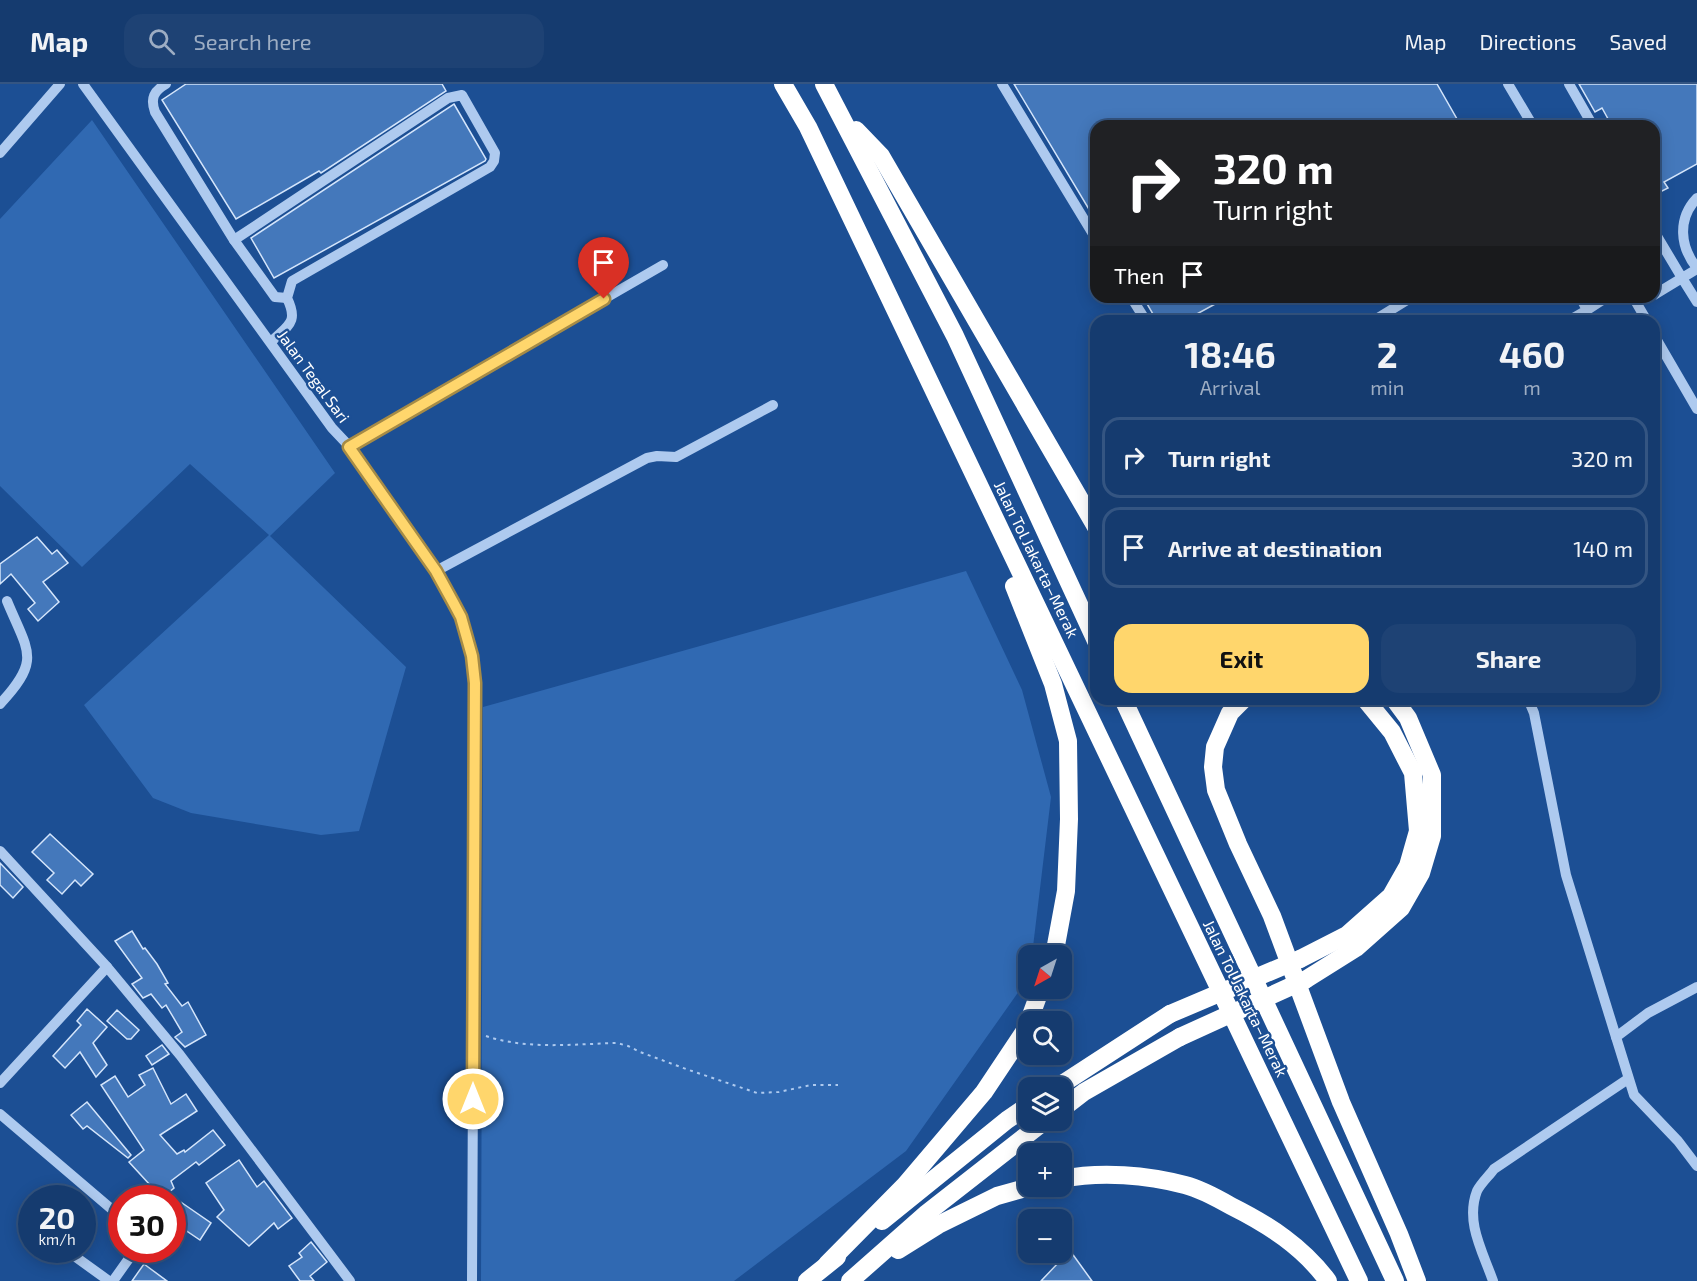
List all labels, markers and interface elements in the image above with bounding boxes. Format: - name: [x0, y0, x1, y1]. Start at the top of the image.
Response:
- search box: [124, 14, 544, 68]
- text: Map: [30, 24, 88, 58]
- icon: search: [145, 25, 178, 58]
- text: Search here: [193, 28, 312, 54]
- text: Map: [1404, 29, 1447, 54]
- text: Directions: [1480, 29, 1576, 54]
- text: Saved: [1609, 29, 1667, 54]
- text: 320 m: [1213, 142, 1334, 192]
- icon: right: [1114, 144, 1192, 222]
- text: Turn right: [1213, 193, 1333, 225]
- pin: [578, 237, 629, 299]
- icon: arrive: [587, 246, 620, 279]
- icon: arrive: [1176, 258, 1209, 291]
- text: Then: [1114, 262, 1164, 288]
- street label: Jalan Tegal Sari: [274, 326, 354, 426]
- text: 18:46: [1184, 332, 1276, 375]
- text: 2: [1377, 332, 1398, 375]
- text: 460: [1499, 332, 1566, 375]
- text: Arrival: [1200, 375, 1261, 399]
- text: min: [1370, 375, 1404, 399]
- text: m: [1523, 375, 1541, 399]
- icon: right: [1117, 441, 1150, 474]
- text: Turn right: [1168, 445, 1270, 471]
- text: 320 m: [1571, 445, 1633, 471]
- street label: Jalan Tol Jakarta–Merak: [991, 477, 1083, 641]
- icon: arrive: [1117, 531, 1150, 564]
- text: Arrive at destination: [1168, 535, 1382, 561]
- text: 140 m: [1573, 535, 1633, 561]
- button: Exit: [1114, 624, 1369, 693]
- button: Share: [1381, 624, 1636, 693]
- street label: Jalan Tol Jakarta–Merak: [1200, 916, 1292, 1080]
- north arrow: [1018, 945, 1072, 999]
- map controls: [1018, 945, 1072, 1263]
- button: search: [1018, 1011, 1072, 1065]
- position arrow: [441, 1067, 505, 1131]
- button: layers: [1018, 1077, 1072, 1131]
- button: +: [1018, 1143, 1072, 1197]
- speed limit sign: 30: [108, 1185, 186, 1263]
- text: 20: [39, 1199, 75, 1235]
- button: −: [1018, 1209, 1072, 1263]
- text: km/h: [38, 1230, 76, 1248]

